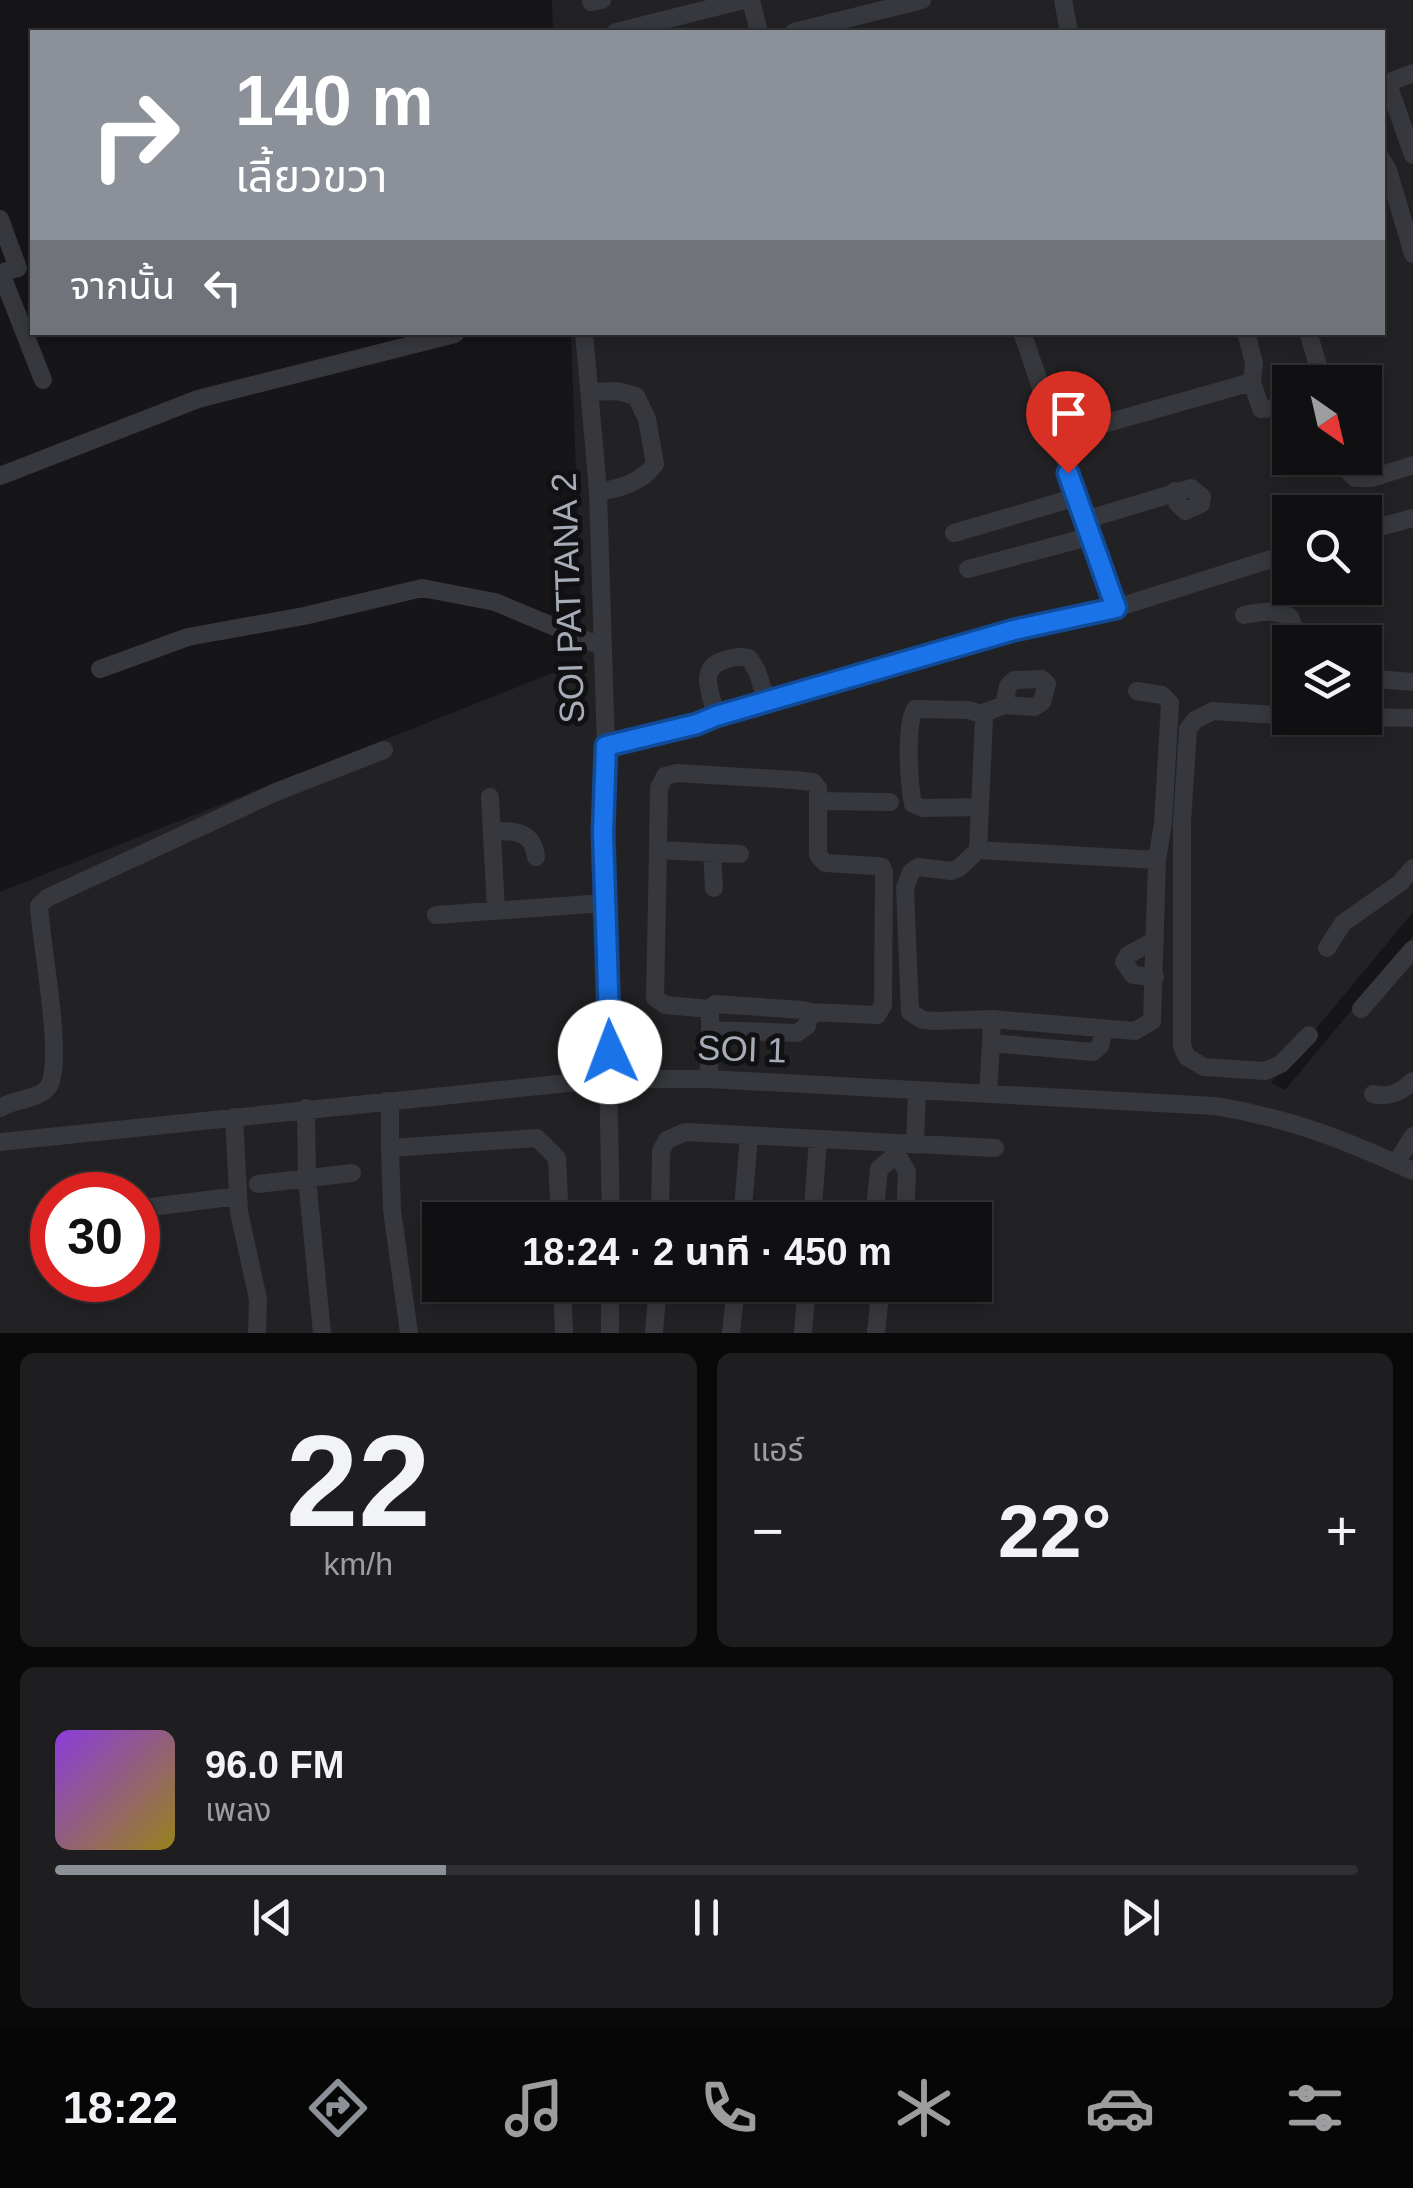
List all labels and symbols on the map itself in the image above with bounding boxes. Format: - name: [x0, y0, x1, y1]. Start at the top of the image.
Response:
- north arrow: [1272, 365, 1382, 475]
- pin: [1026, 371, 1111, 474]
- street label: SOI PATTANA 2: [544, 472, 591, 724]
- position arrow: [558, 1000, 662, 1104]
- street label: SOI 1: [697, 1027, 787, 1070]
- speed limit sign: 30: [30, 1172, 160, 1302]

